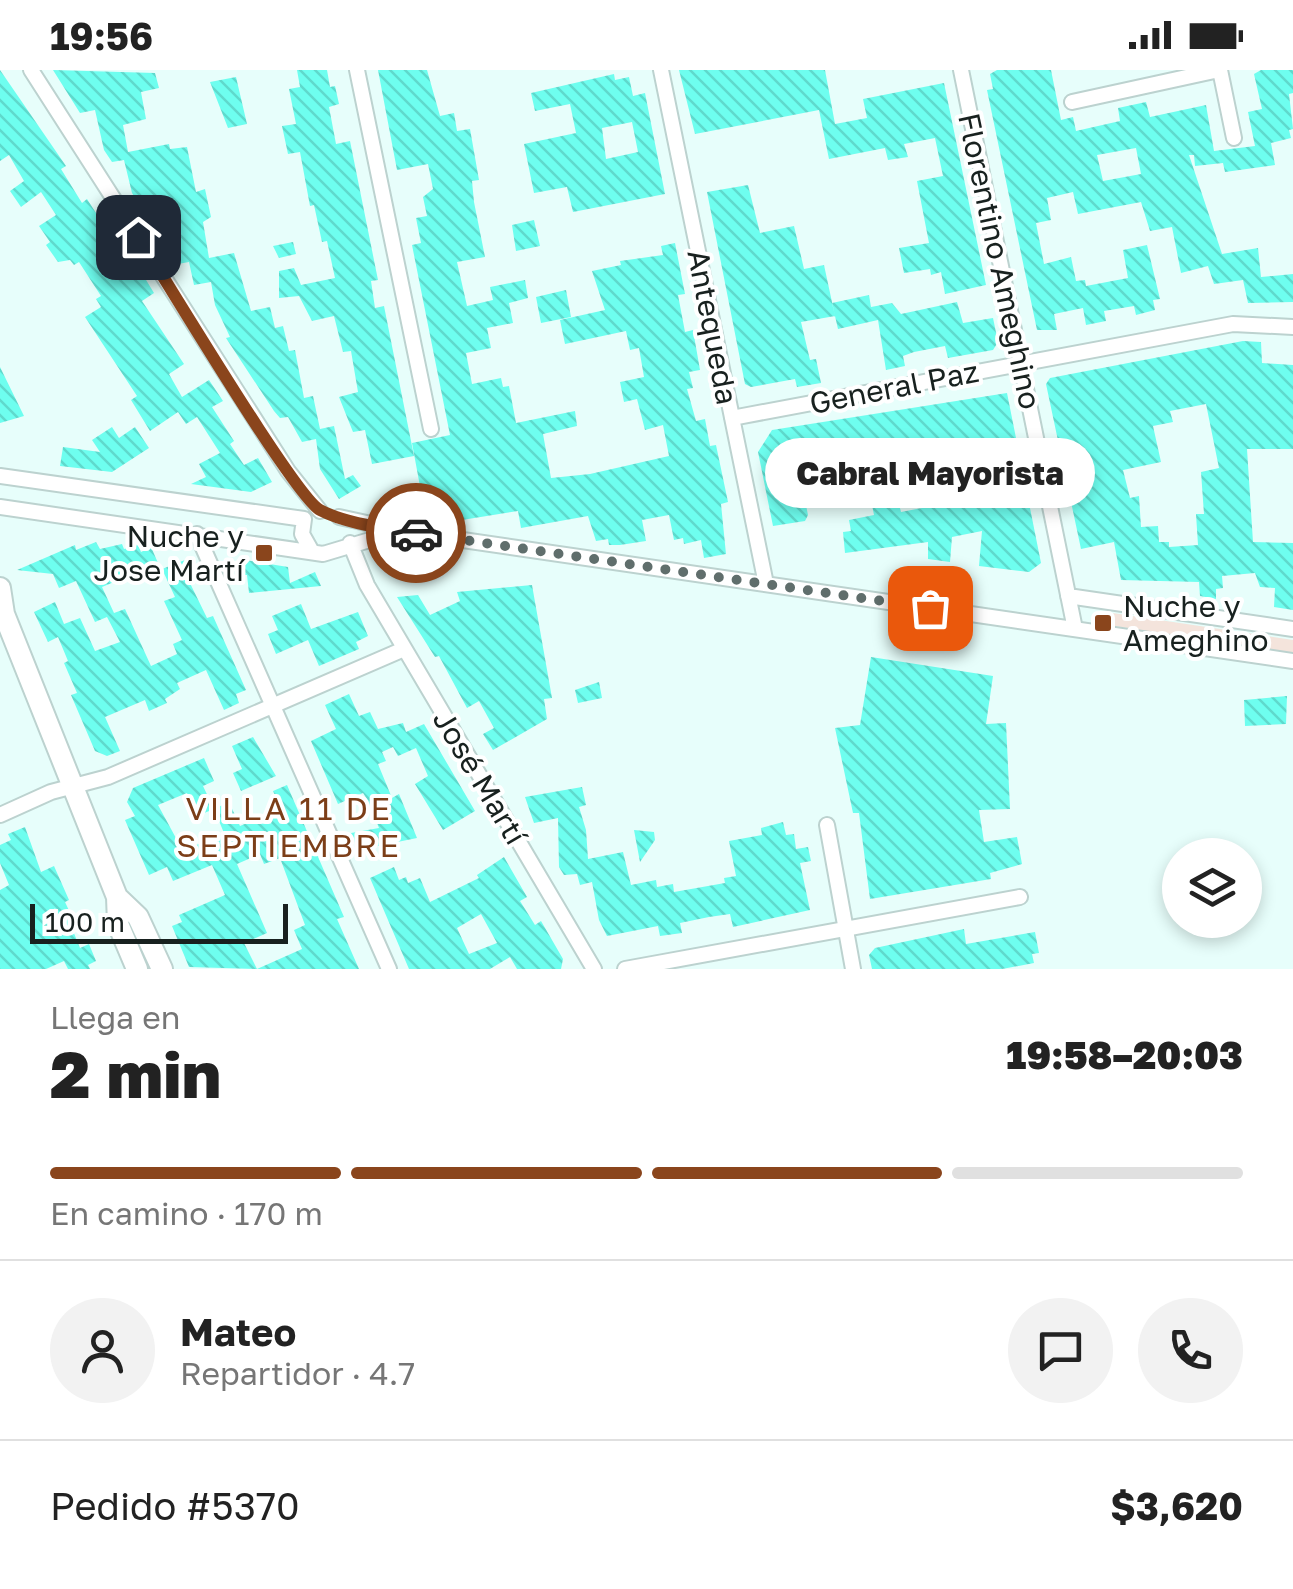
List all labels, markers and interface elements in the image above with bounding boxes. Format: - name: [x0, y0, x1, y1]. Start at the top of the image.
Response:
- text: 19:56: [50, 13, 153, 58]
- street label: Florentino Ameghino: [951, 110, 1049, 412]
- pin: [96, 195, 181, 280]
- icon: home: [111, 210, 166, 265]
- street label: Antequeda: [680, 246, 746, 408]
- street label: General Paz: [806, 353, 982, 421]
- callout: Cabral Mayorista: [765, 438, 1095, 508]
- text: Cabral Mayorista: [796, 454, 1064, 492]
- courier: [366, 483, 466, 583]
- icon: car: [389, 506, 444, 561]
- place label: Nuche y Jose Martí: [93, 518, 246, 588]
- marker: Nuche y Jose Martí: [253, 542, 275, 564]
- pin: [888, 566, 973, 651]
- icon: bag: [903, 581, 958, 636]
- place label: Nuche y Ameghino: [1123, 588, 1268, 658]
- marker: Nuche y Ameghino: [1092, 612, 1114, 634]
- street label: José Martí: [426, 703, 535, 852]
- district label: VILLA 11 DE SEPTIEMBRE: [176, 789, 402, 864]
- map controls: [1162, 838, 1262, 938]
- button: layers: [1162, 838, 1262, 938]
- scale bar: [30, 899, 288, 944]
- text: 100 m: [45, 905, 125, 938]
- text: Llega en: [50, 998, 180, 1036]
- text: 19:58–20:03: [1006, 1032, 1243, 1077]
- text: 2 min: [50, 1034, 221, 1112]
- text: En camino · 170 m: [50, 1194, 323, 1232]
- button: person: [50, 1298, 155, 1403]
- button: chat: [1008, 1298, 1113, 1403]
- button: phone: [1138, 1298, 1243, 1403]
- text: Mateo: [180, 1309, 296, 1354]
- text: Repartidor · 4.7: [180, 1354, 415, 1392]
- text: Pedido #5370: [50, 1483, 300, 1528]
- text: $3,620: [1110, 1483, 1243, 1528]

